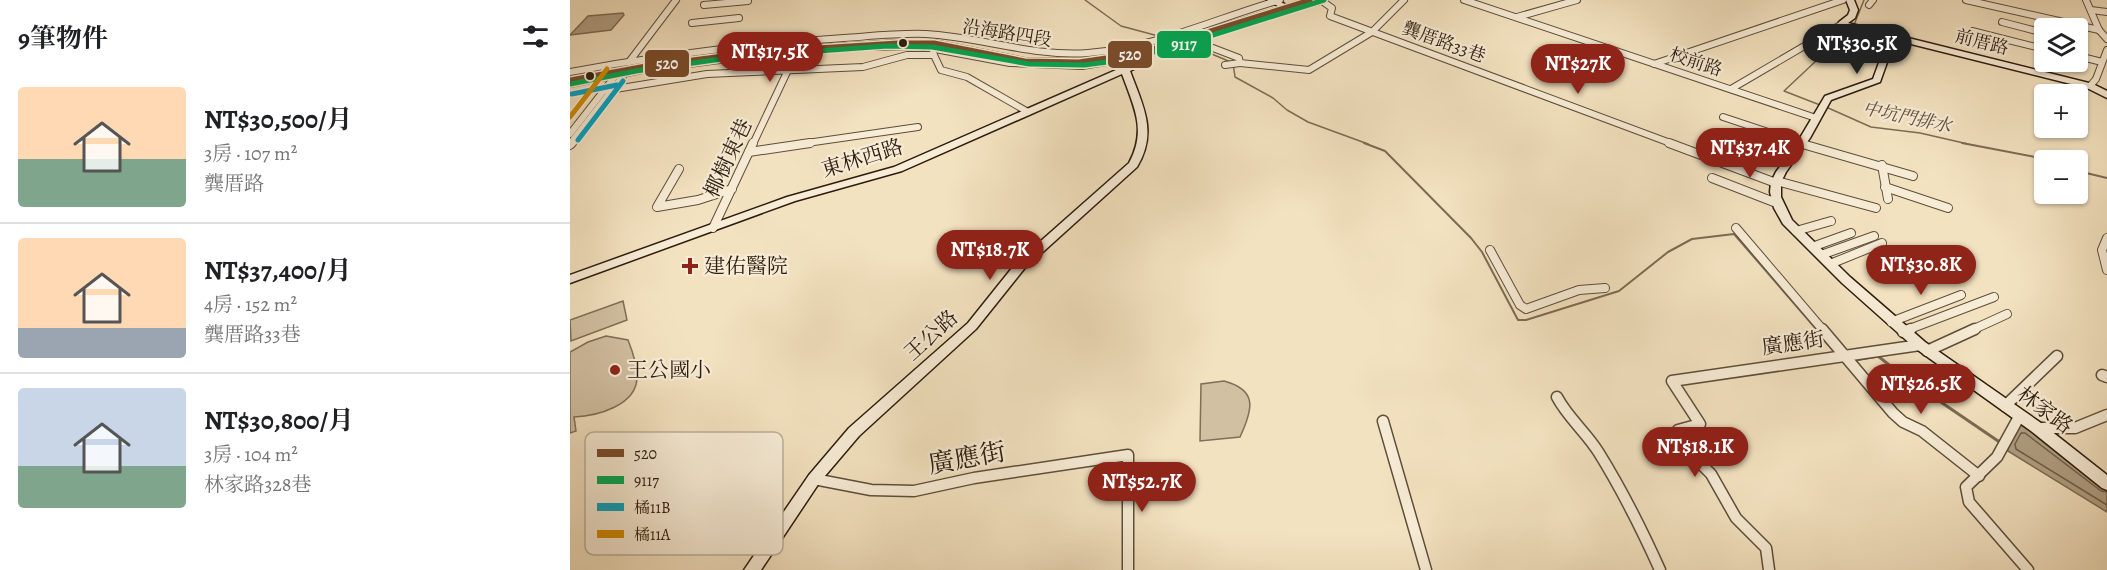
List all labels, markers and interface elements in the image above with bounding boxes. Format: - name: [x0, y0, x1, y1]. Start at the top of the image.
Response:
- street label: 沿海路四段: [961, 14, 1053, 52]
- street label: 龔厝路33巷: [1399, 16, 1489, 68]
- map controls: [2034, 18, 2088, 204]
- button: layers: [2034, 18, 2088, 72]
- icon: filters: [519, 20, 552, 53]
- text: 9筆物件: [18, 21, 108, 56]
- pin: NT$30.5K: [1795, 24, 1919, 75]
- street label: 前厝路: [1953, 24, 2011, 60]
- line badge: 9117: [1156, 30, 1212, 59]
- text: NT$30.5K: [1817, 30, 1897, 57]
- pin: NT$17.5K: [708, 32, 832, 83]
- text: 9117: [1171, 34, 1197, 56]
- unlabelled marker: [897, 37, 909, 49]
- text: NT$17.5K: [731, 38, 809, 65]
- line badge: 520: [1107, 40, 1153, 69]
- street label: 校前路: [1667, 42, 1725, 82]
- text: 520: [1119, 44, 1141, 66]
- pin: NT$27K: [1529, 44, 1627, 95]
- line badge: 520: [644, 49, 690, 78]
- text: NT$27K: [1545, 50, 1611, 77]
- text: 520: [656, 53, 678, 75]
- unlabelled marker: [584, 70, 596, 82]
- button: +: [2034, 84, 2088, 138]
- water label: 中坑門排水: [1860, 96, 1955, 139]
- text: NT$30,500/月: [204, 102, 353, 137]
- icon: home: [66, 111, 138, 183]
- street label: 椰樹東巷: [698, 114, 758, 202]
- pin: NT$37.4K: [1688, 128, 1812, 179]
- street label: 東林西路: [818, 132, 906, 184]
- text: NT$37.4K: [1710, 134, 1790, 161]
- text: 3房 · 107 m²: [204, 140, 297, 167]
- button: −: [2034, 150, 2088, 204]
- text: 龔厝路: [204, 170, 264, 197]
- pin: NT$18.7K: [928, 230, 1052, 281]
- text: NT$18.7K: [951, 236, 1029, 263]
- pin: NT$30.8K: [1859, 245, 1983, 296]
- text: NT$30.8K: [1880, 251, 1962, 278]
- place label: 建佑醫院: [704, 252, 788, 280]
- text: NT$37,400/月: [204, 253, 352, 288]
- marker: 建佑醫院: [681, 257, 699, 275]
- icon: home: [66, 262, 138, 334]
- text: 4房 · 152 m²: [204, 291, 297, 318]
- street label: 王公路: [898, 304, 964, 366]
- text: 龔厝路33巷: [204, 321, 301, 348]
- street label: 廣應街: [1760, 325, 1826, 361]
- place label: 王公國小: [627, 356, 711, 384]
- marker: 王公國小: [608, 363, 622, 377]
- pin: NT$26.5K: [1859, 364, 1983, 415]
- text: NT$26.5K: [1880, 370, 1962, 397]
- street label: 林家路: [2011, 380, 2079, 440]
- text: NT$30,800/月: [204, 403, 354, 438]
- icon: home: [66, 412, 138, 484]
- pin: NT$18.1K: [1633, 427, 1757, 478]
- legend: [585, 432, 783, 555]
- text: NT$18.1K: [1656, 433, 1734, 460]
- street label: 廣應街: [926, 434, 1008, 482]
- text: 3房 · 104 m²: [204, 441, 298, 468]
- text: 520: [634, 443, 657, 465]
- pin: NT$52.7K: [1080, 462, 1204, 513]
- text: NT$52.7K: [1102, 468, 1182, 495]
- text: 9117: [634, 470, 659, 492]
- text: 林家路328巷: [204, 471, 312, 498]
- text: 橘11B: [634, 497, 671, 519]
- text: 橘11A: [634, 524, 671, 546]

